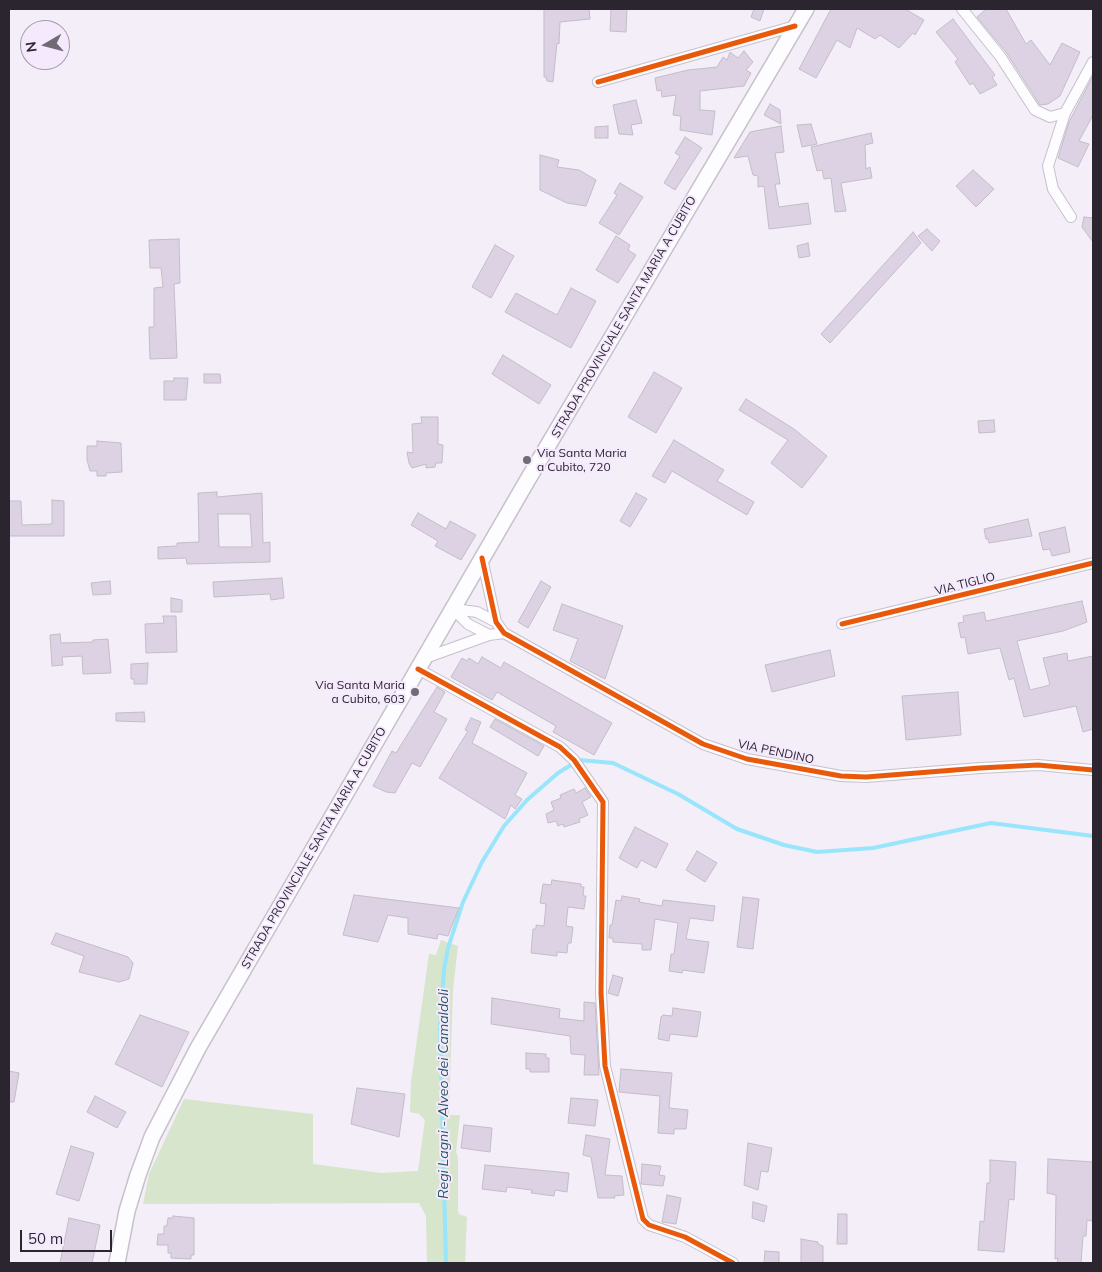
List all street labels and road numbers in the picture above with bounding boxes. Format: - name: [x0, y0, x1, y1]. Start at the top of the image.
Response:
- street label: STRADA PROVINCIALE SANTA MARIA A CUBITO: [549, 193, 699, 441]
- street label: VIA TIGLIO: [933, 570, 997, 598]
- street label: STRADA PROVINCIALE SANTA MARIA A CUBITO: [239, 724, 389, 972]
- street label: VIA PENDINO: [737, 737, 815, 767]

